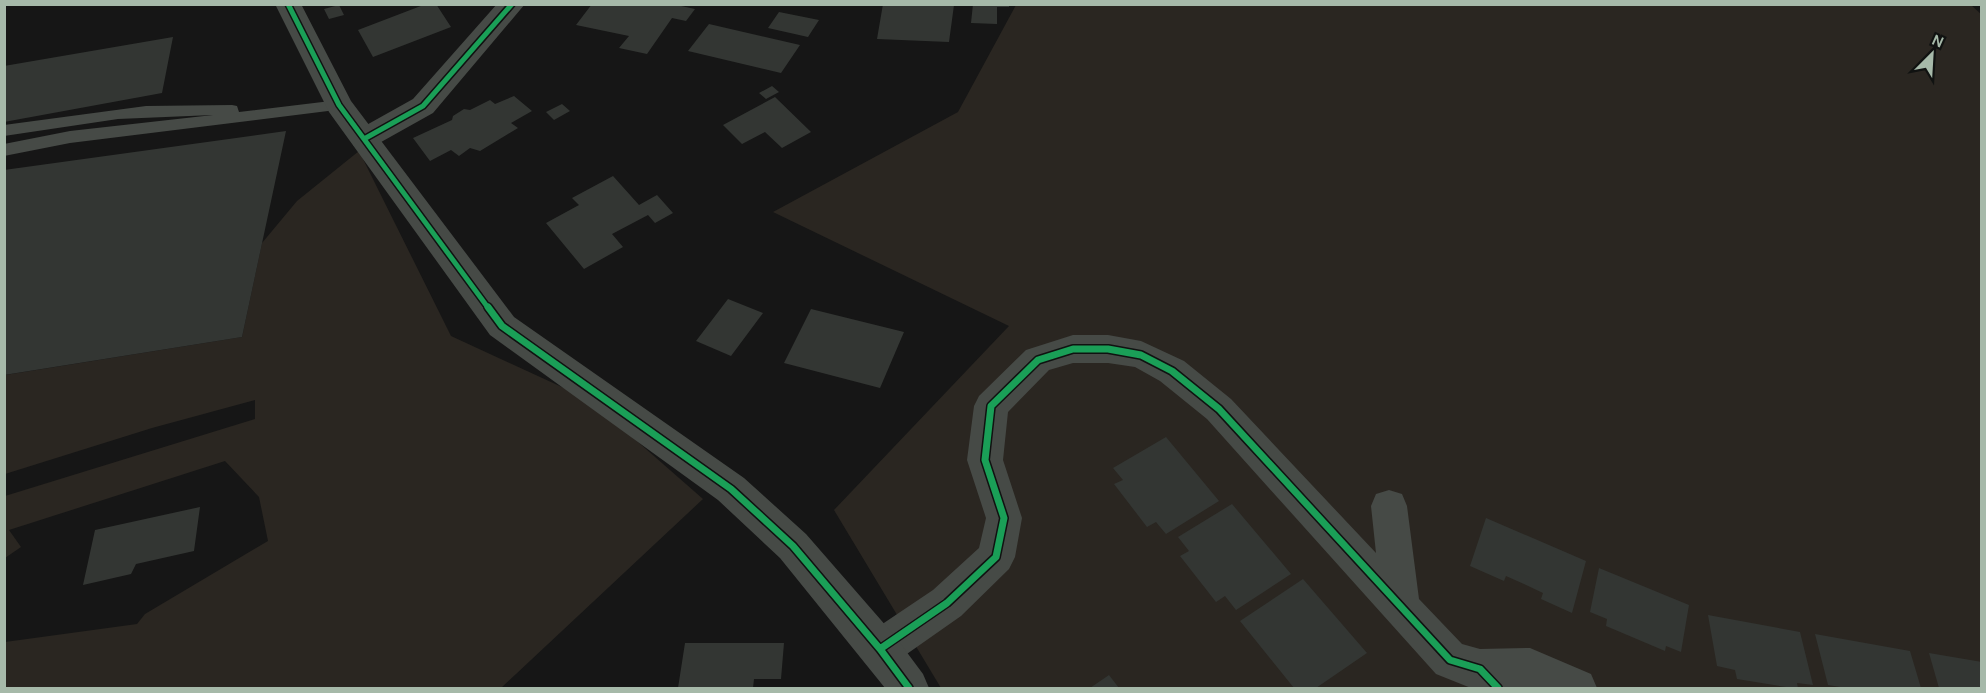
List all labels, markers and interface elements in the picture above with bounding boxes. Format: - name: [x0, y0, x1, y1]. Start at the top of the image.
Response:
- north arrow: [1902, 24, 1962, 84]
- text: N: [1929, 30, 1947, 52]

